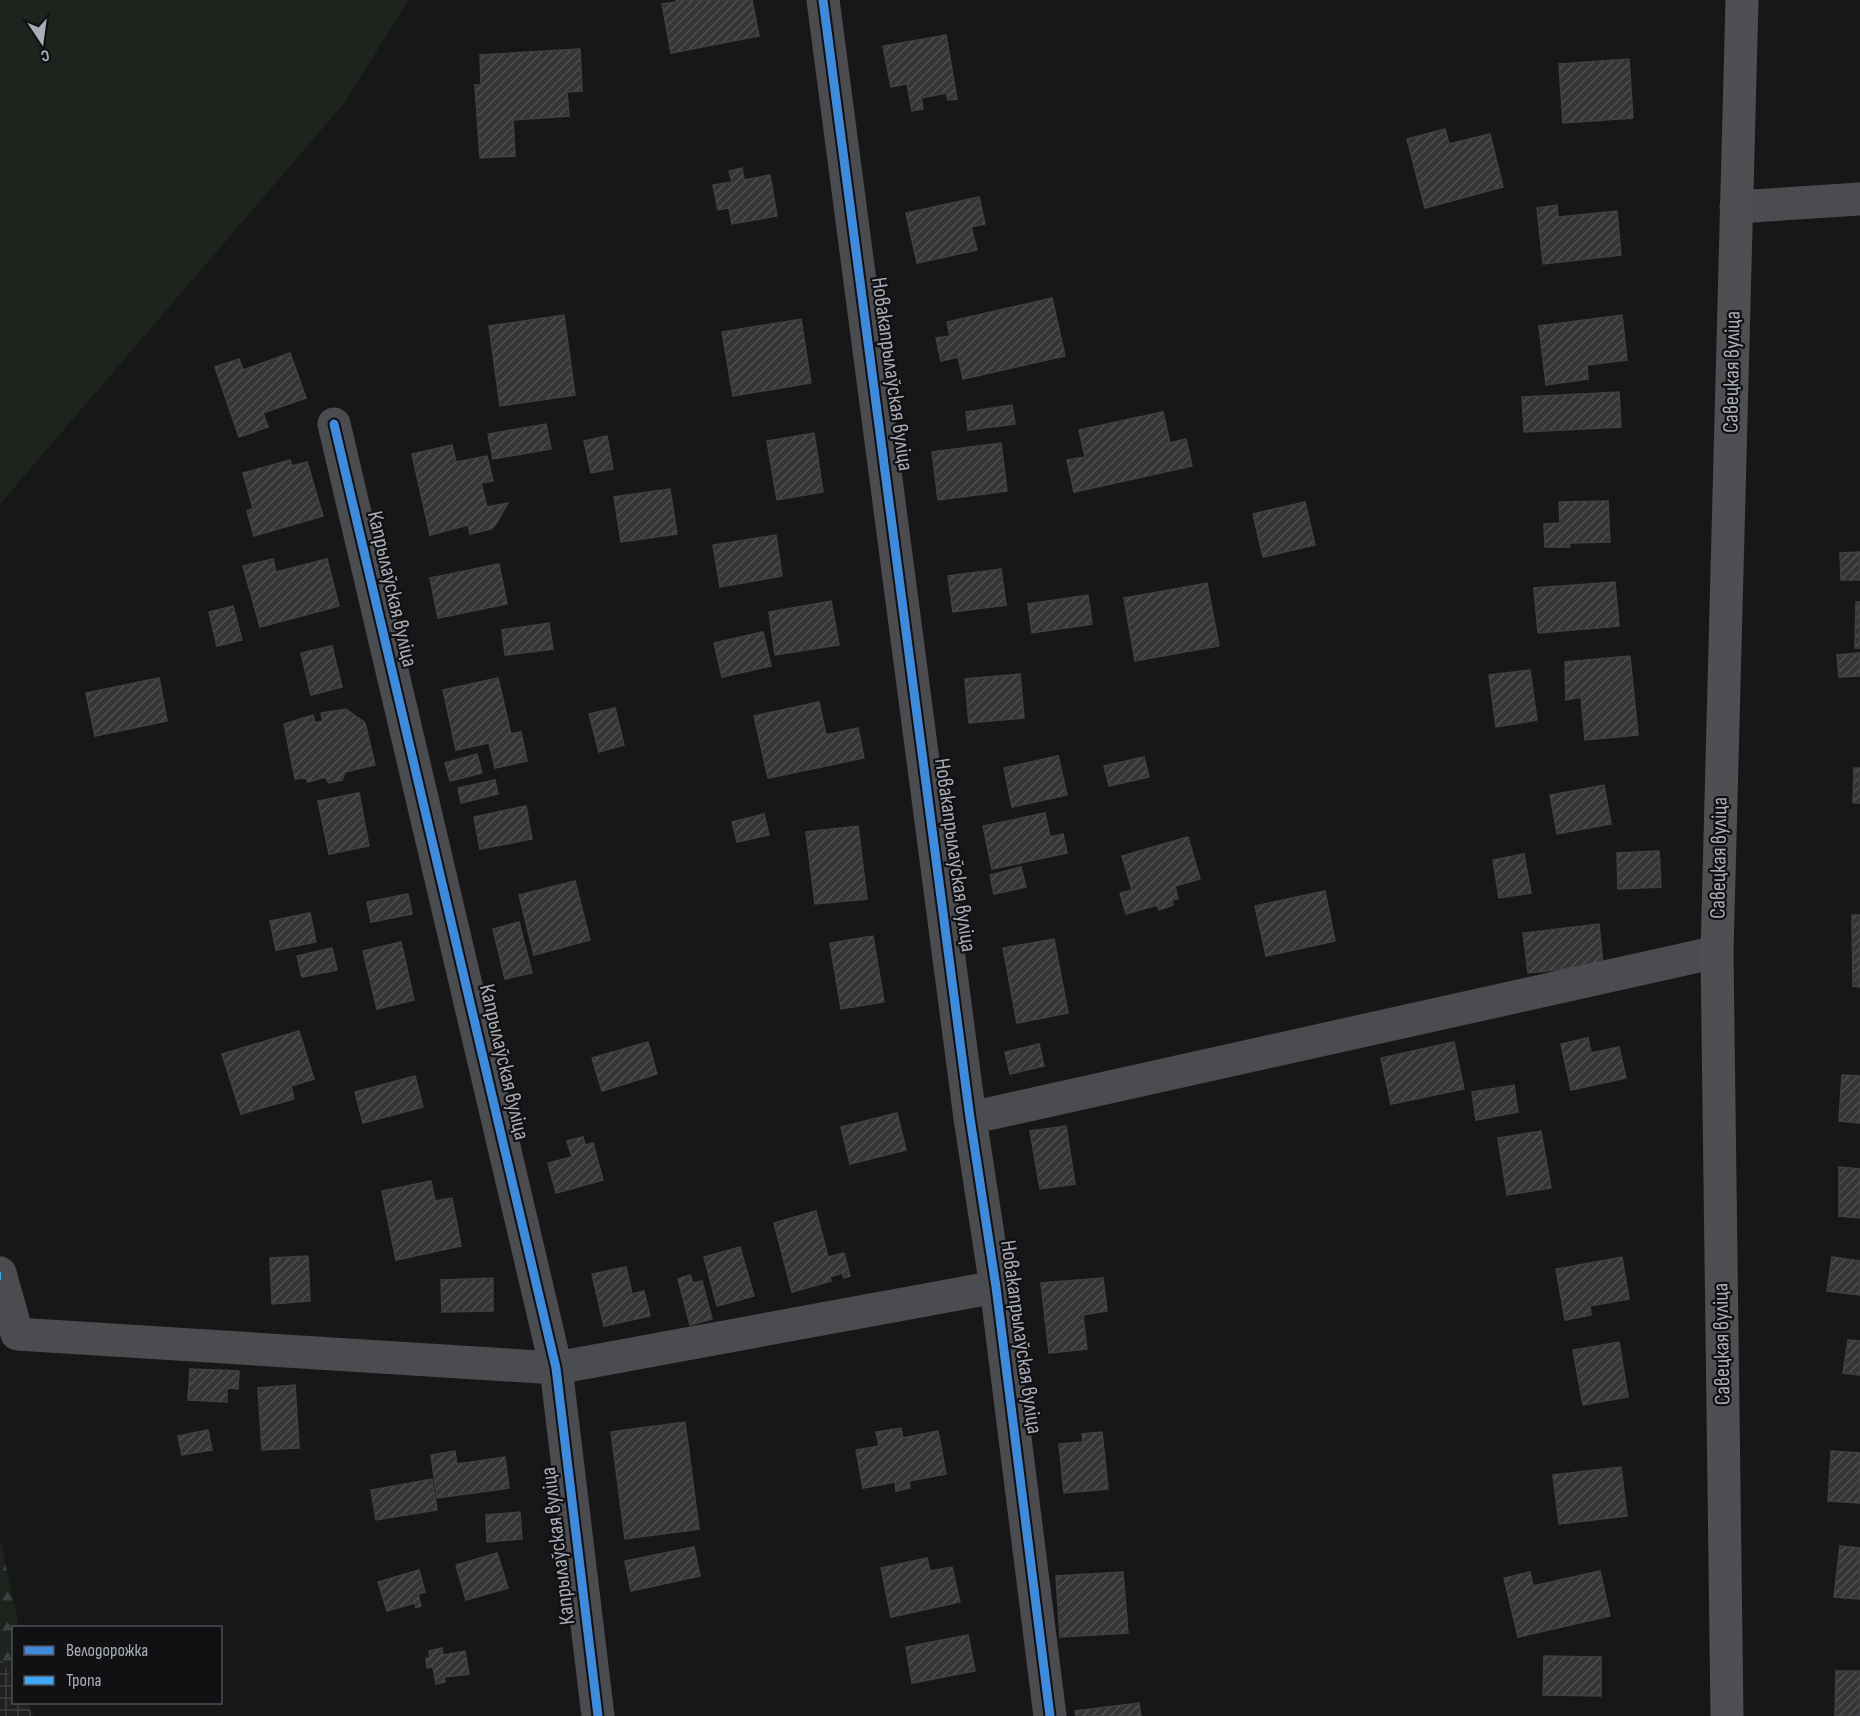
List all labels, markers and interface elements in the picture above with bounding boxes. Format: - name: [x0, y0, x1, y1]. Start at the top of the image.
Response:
- north arrow: [12, 12, 72, 72]
- text: С: [39, 45, 51, 65]
- street label: Новакапрылаўская вуліца: [865, 275, 919, 473]
- street label: Савецкая вуліца: [1717, 311, 1747, 433]
- street label: Капрылаўская вуліца: [361, 509, 423, 669]
- street label: Новакапрылаўская вуліца: [928, 756, 982, 954]
- street label: Савецкая вуліца: [1704, 797, 1734, 919]
- street label: Капрылаўская вуліца: [473, 982, 535, 1142]
- street label: Новакапрылаўская вуліца: [994, 1238, 1048, 1436]
- street label: Савецкая вуліца: [1707, 1283, 1737, 1405]
- street label: Капрылаўская вуліца: [535, 1465, 581, 1627]
- legend: [12, 1626, 222, 1704]
- text: Велодорожка: [66, 1640, 148, 1661]
- text: Тропа: [66, 1670, 102, 1691]

